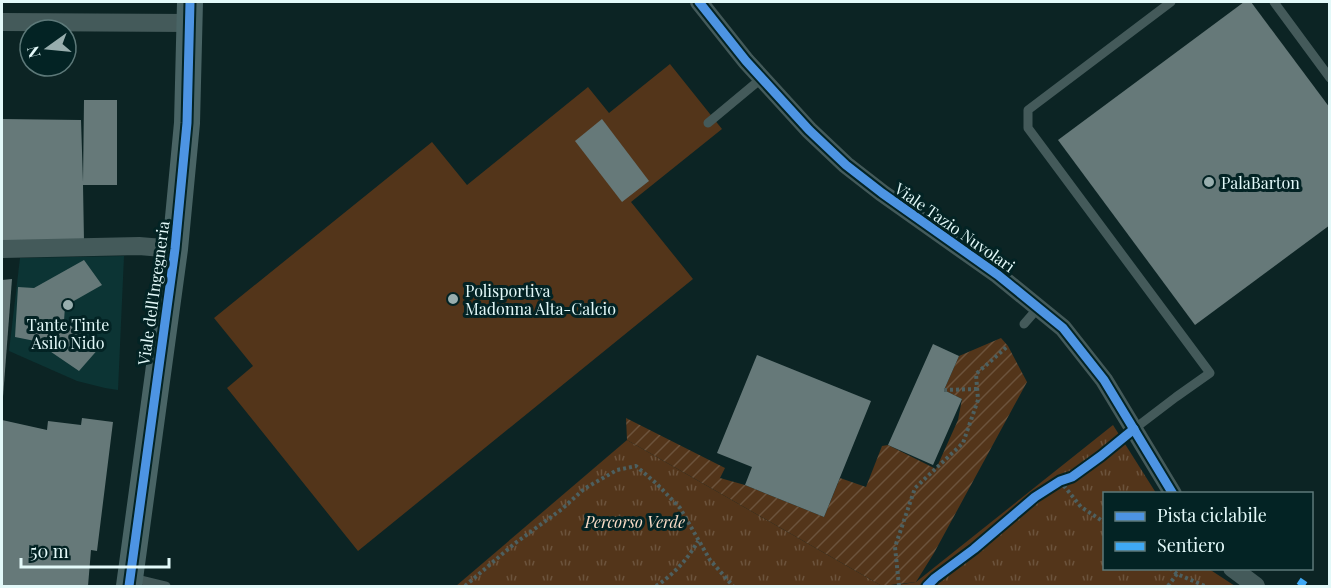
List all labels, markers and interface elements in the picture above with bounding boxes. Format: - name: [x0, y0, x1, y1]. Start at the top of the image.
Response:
- north arrow: [18, 18, 78, 78]
- text: N: [21, 43, 45, 60]
- place label: PalaBarton: [1221, 172, 1300, 193]
- marker: PalaBarton: [1202, 175, 1216, 189]
- street label: Viale Tazio Nuvolari: [890, 177, 1019, 277]
- street label: Viale dell'Ingegneria: [132, 220, 174, 367]
- place label: Polisportiva Madonna Alta-Calcio: [465, 280, 616, 319]
- marker: Polisportiva Madonna Alta-Calcio: [446, 292, 460, 306]
- marker: Tante Tinte Asilo Nido: [61, 298, 75, 312]
- place label: Tante Tinte Asilo Nido: [27, 314, 109, 353]
- legend: [1103, 492, 1313, 570]
- text: Pista ciclabile: [1157, 503, 1267, 527]
- park label: Percorso Verde: [584, 511, 685, 532]
- scale bar: [21, 531, 170, 569]
- text: Sentiero: [1157, 533, 1225, 557]
- text: 50 m: [30, 539, 69, 563]

